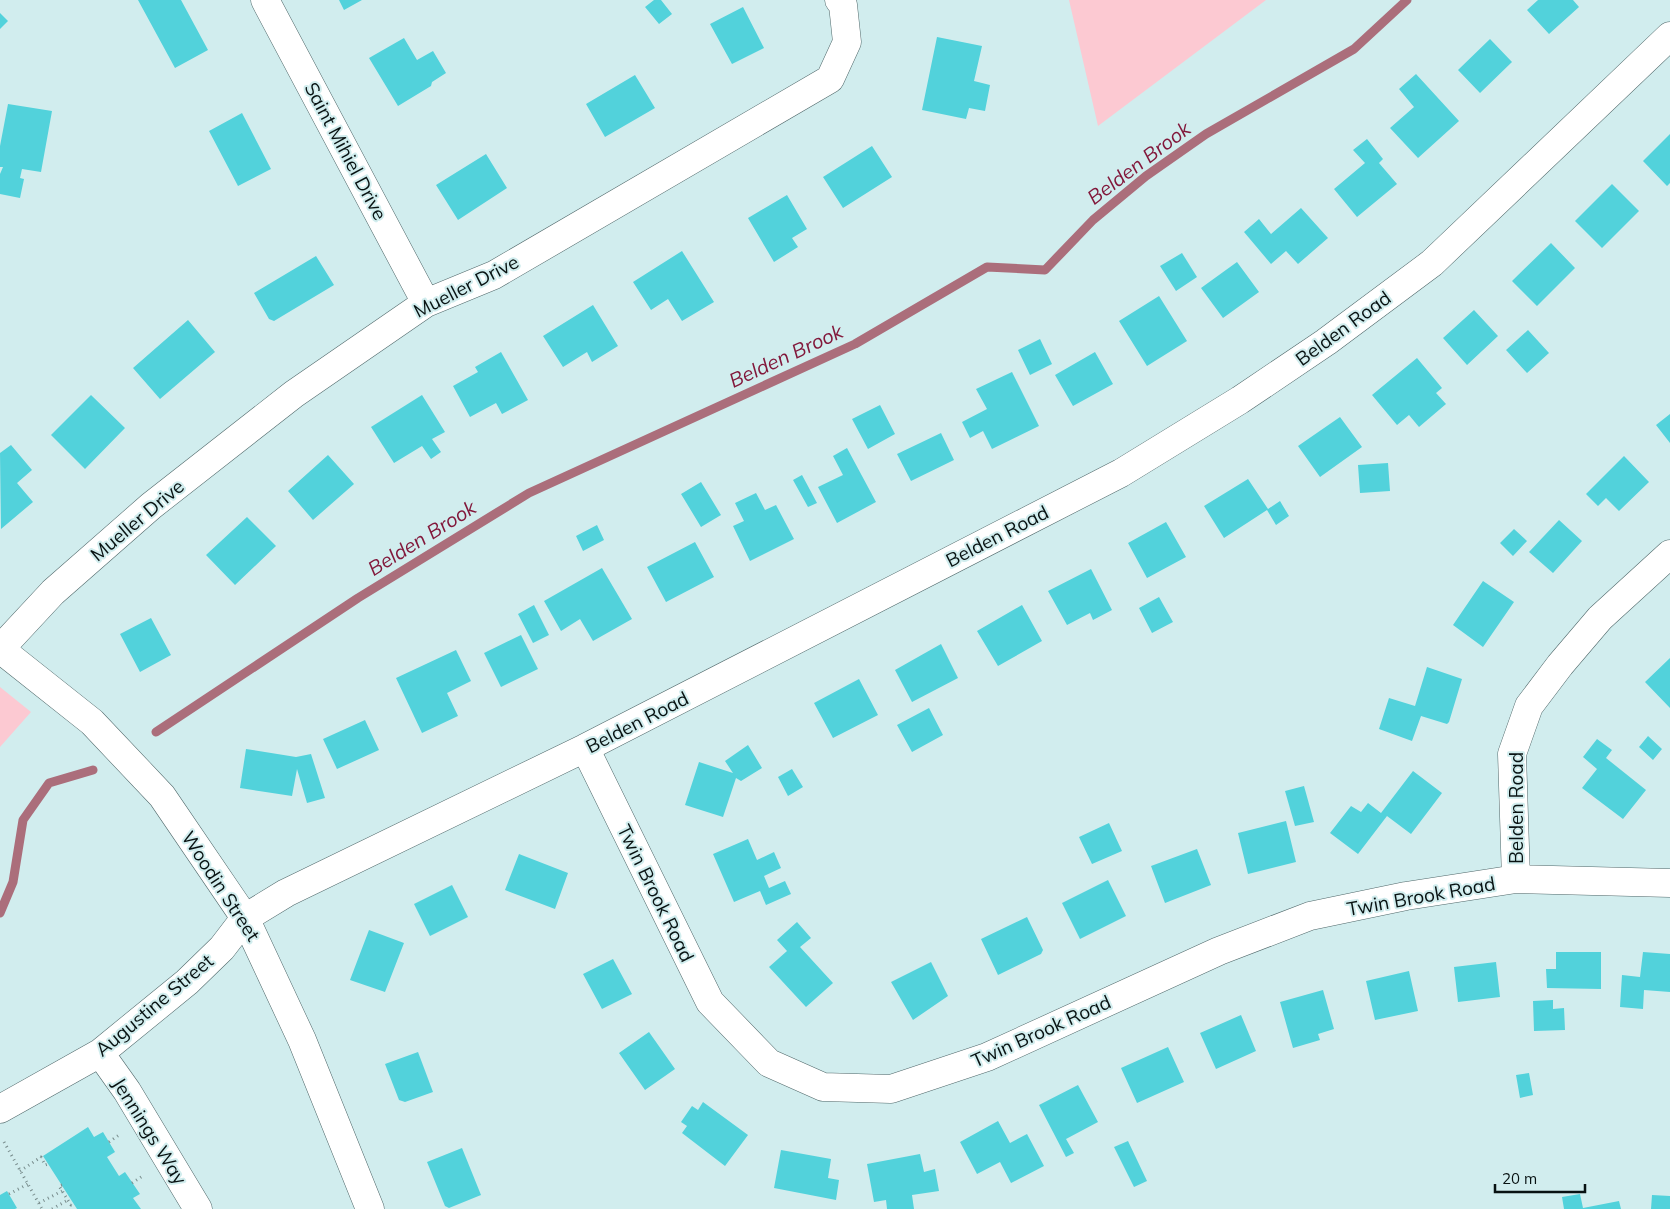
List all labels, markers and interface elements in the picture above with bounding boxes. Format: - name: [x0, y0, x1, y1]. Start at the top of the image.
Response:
- street label: Saint Mihiel Drive: [300, 78, 392, 224]
- water label: Belden Brook: [1082, 115, 1196, 210]
- street label: Mueller Drive: [409, 249, 523, 323]
- street label: Belden Road: [1291, 285, 1395, 371]
- water label: Belden Brook: [725, 318, 847, 393]
- street label: Mueller Drive: [85, 474, 189, 566]
- water label: Belden Brook: [363, 494, 481, 581]
- street label: Belden Road: [942, 500, 1052, 572]
- street label: Belden Road: [582, 686, 692, 758]
- street label: Belden Road: [1504, 752, 1528, 864]
- street label: Twin Brook Road: [612, 820, 700, 966]
- street label: Woodin Street: [177, 827, 266, 946]
- street label: Twin Brook Road: [1345, 871, 1497, 921]
- street label: Augustine Street: [90, 948, 218, 1061]
- street label: Twin Brook Road: [968, 990, 1114, 1072]
- street label: Jennings Way: [108, 1073, 192, 1189]
- scale bar: [1495, 1162, 1585, 1194]
- text: 20 m: [1502, 1169, 1537, 1188]

